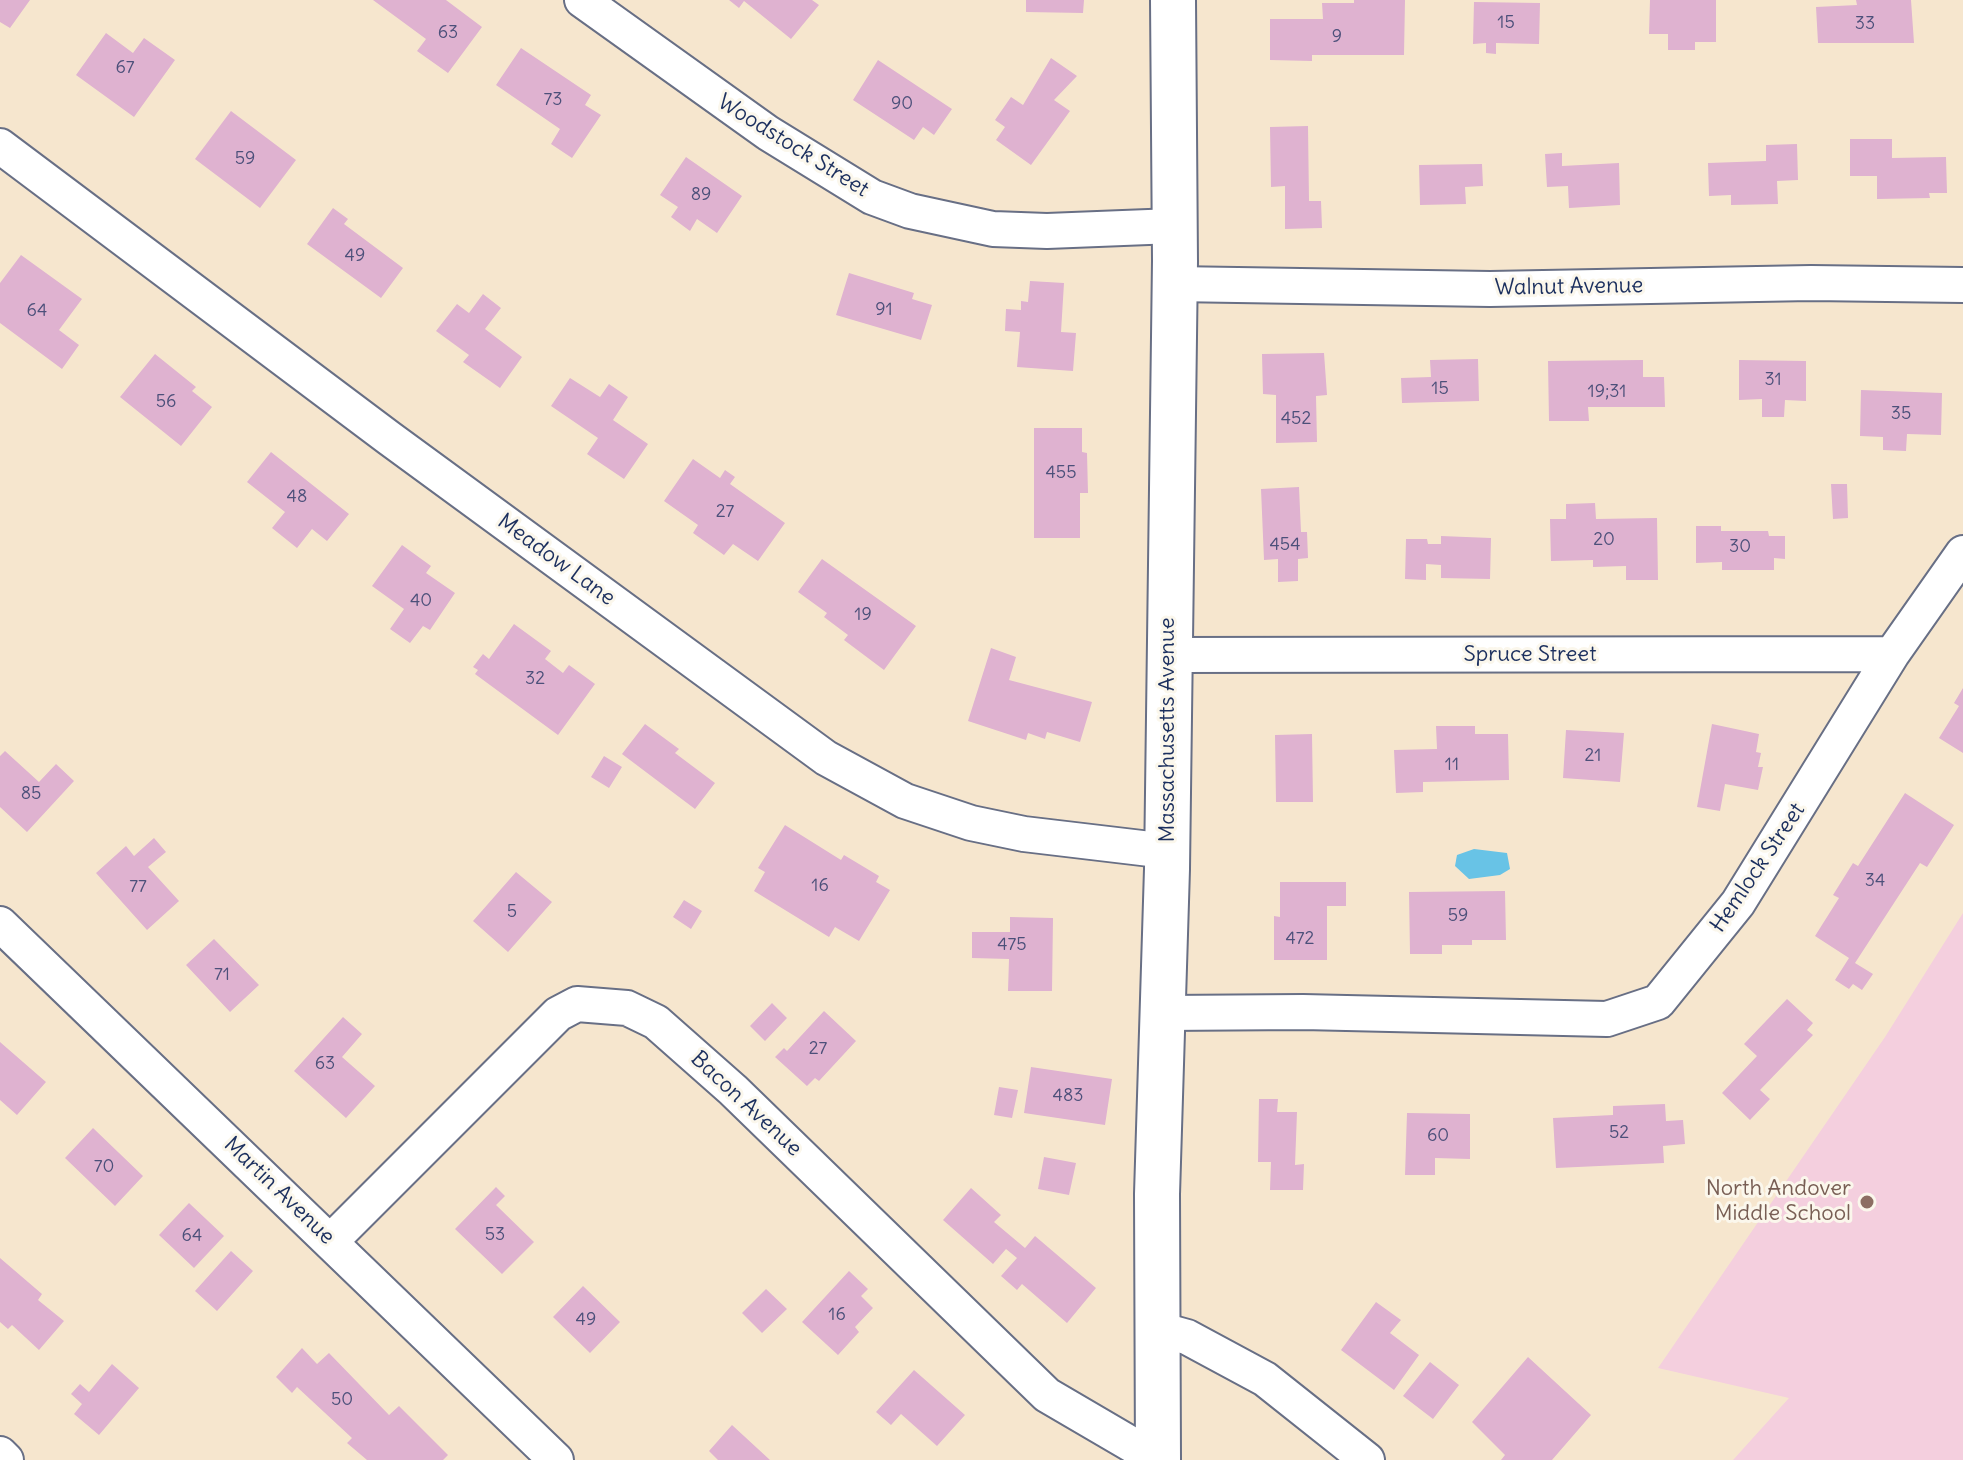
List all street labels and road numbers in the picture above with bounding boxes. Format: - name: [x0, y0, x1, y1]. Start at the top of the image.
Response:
- street label: Woodstock Street: [713, 89, 873, 203]
- street label: Walnut Avenue: [1494, 273, 1644, 301]
- street label: Meadow Lane: [492, 509, 620, 611]
- street label: Massachusetts Avenue: [1155, 617, 1181, 843]
- street label: Spruce Street: [1463, 642, 1597, 668]
- street label: Hemlock Street: [1705, 798, 1811, 938]
- street label: Bacon Avenue: [685, 1046, 807, 1162]
- street label: Martin Avenue: [218, 1132, 340, 1250]

